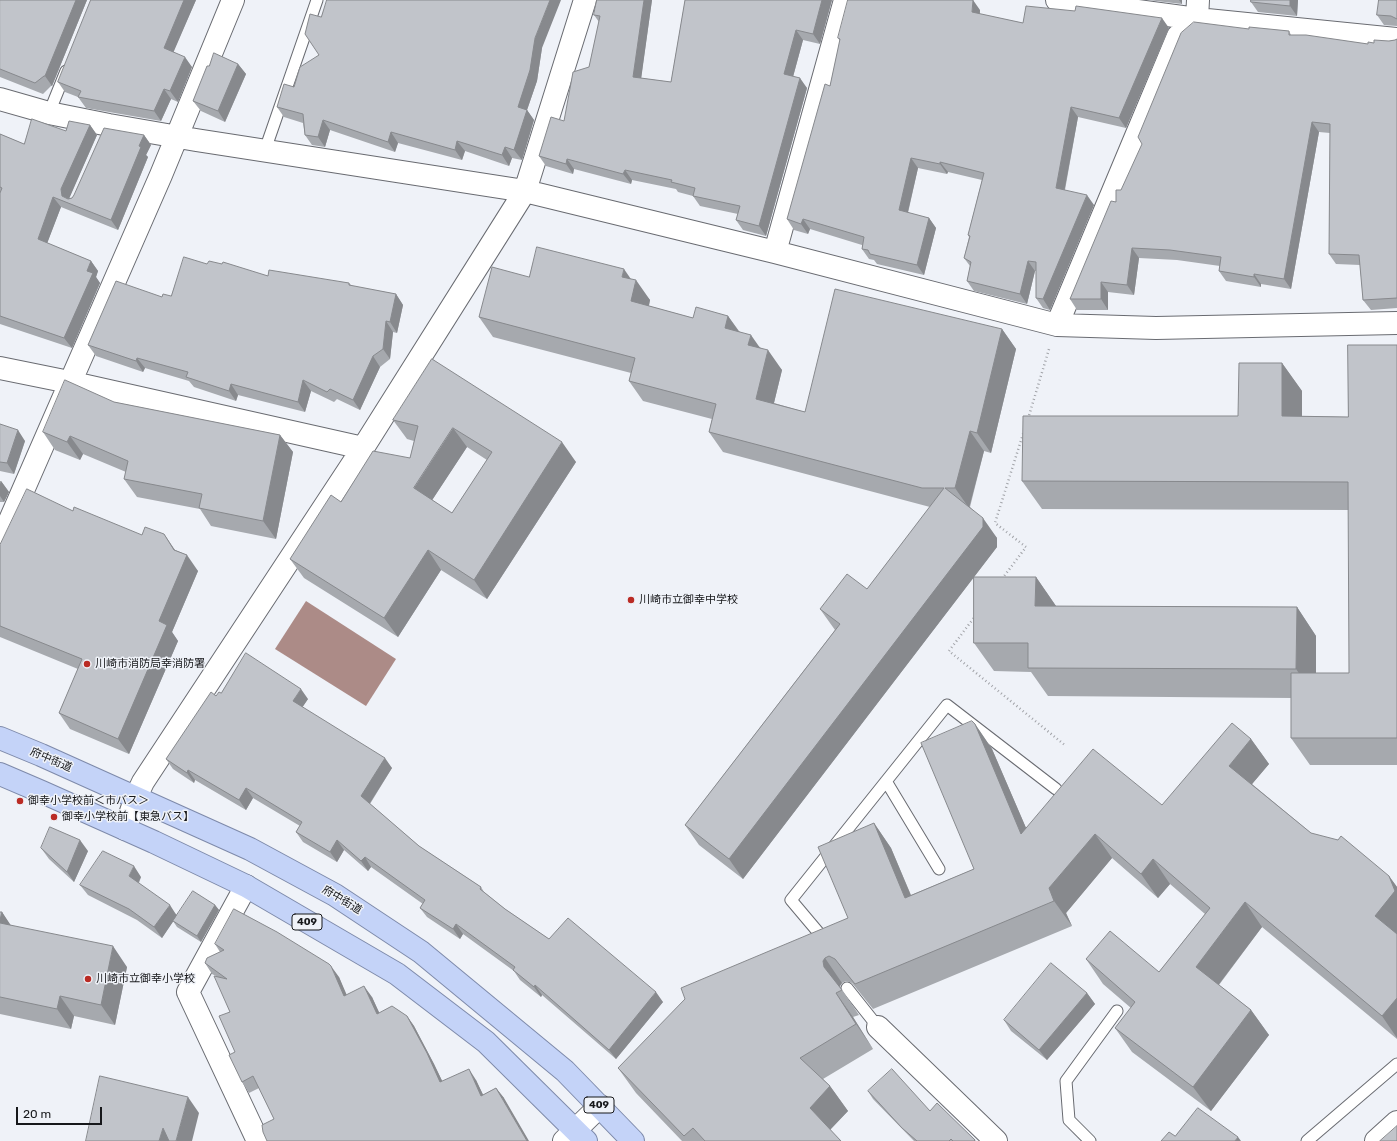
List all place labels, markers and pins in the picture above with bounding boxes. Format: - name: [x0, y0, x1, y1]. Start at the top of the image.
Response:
- place label: 川崎市立御幸中学校: [639, 593, 738, 607]
- marker: 川崎市立御幸中学校: [626, 595, 636, 605]
- place label: 川崎市消防局幸消防署: [95, 657, 205, 671]
- marker: 川崎市消防局幸消防署: [82, 659, 92, 669]
- place label: 御幸小学校前＜市バス＞: [28, 794, 149, 808]
- marker: 御幸小学校前＜市バス＞: [15, 796, 25, 806]
- place label: 御幸小学校前【東急バス】: [62, 810, 194, 824]
- marker: 御幸小学校前【東急バス】: [49, 812, 59, 822]
- place label: 川崎市立御幸小学校: [96, 972, 195, 986]
- marker: 川崎市立御幸小学校: [83, 974, 93, 984]

